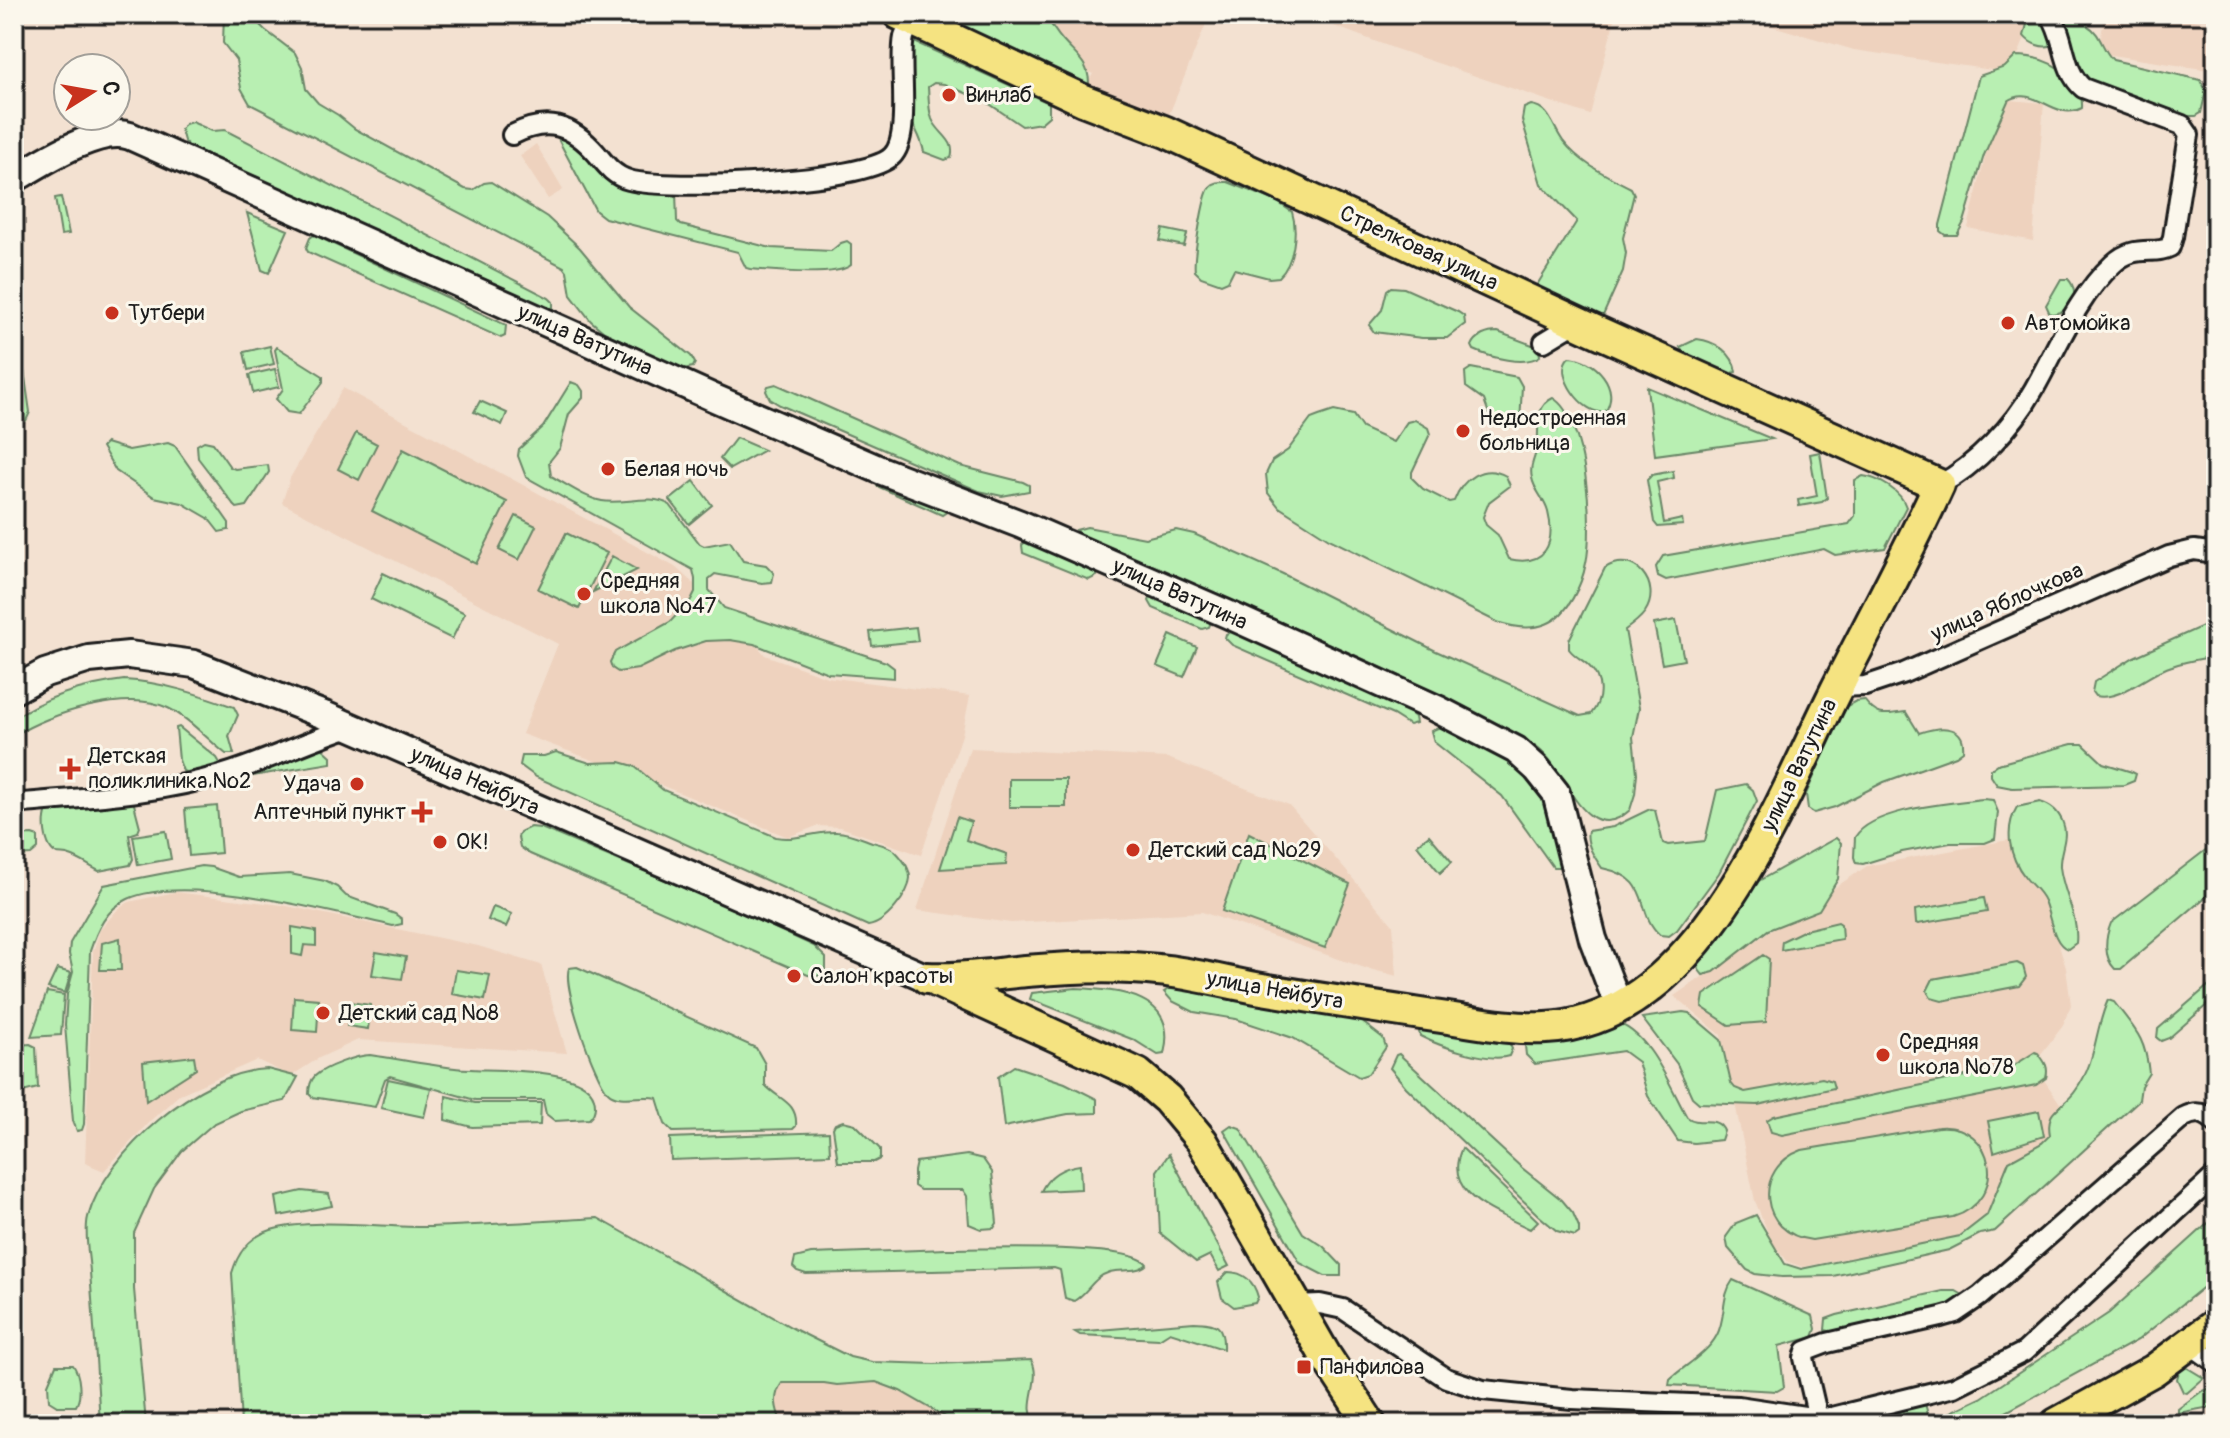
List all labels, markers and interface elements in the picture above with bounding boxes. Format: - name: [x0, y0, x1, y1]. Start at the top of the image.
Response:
- north arrow: [52, 52, 132, 132]
- text: С: [96, 79, 126, 98]
- place label: Винлаб: [965, 81, 1032, 109]
- marker: Винлаб: [940, 86, 958, 104]
- street label: Стрелковая улица: [1335, 199, 1503, 297]
- street label: улица Ватутина: [512, 297, 657, 382]
- place label: Тутбери: [128, 299, 204, 327]
- marker: Тутбери: [103, 304, 121, 322]
- place label: Автомойка: [2024, 309, 2130, 337]
- marker: Автомойка: [1999, 314, 2017, 332]
- place label: Недостроенная больница: [1479, 404, 1626, 457]
- marker: Недостроенная больница: [1454, 422, 1472, 440]
- place label: Белая ночь: [624, 455, 729, 483]
- marker: Белая ночь: [599, 460, 617, 478]
- street label: улица Ватутина: [1107, 551, 1252, 636]
- street label: улица Яблочкова: [1926, 556, 2087, 648]
- place label: Средняя школа №47: [600, 567, 717, 620]
- marker: Средняя школа №47: [575, 585, 593, 603]
- street label: улица Ватутина: [1754, 694, 1843, 837]
- street label: улица Нейбута: [405, 740, 544, 822]
- place label: Детская поликлиника №2: [87, 742, 251, 795]
- marker: Детская поликлиника №2: [59, 758, 81, 780]
- place label: Удача: [283, 770, 341, 798]
- marker: Удача: [348, 775, 366, 793]
- place label: Аптечный пункт: [253, 798, 406, 826]
- marker: Аптечный пункт: [413, 803, 431, 821]
- place label: ОК!: [456, 828, 489, 856]
- marker: ОК!: [431, 833, 449, 851]
- place label: Детский сад №29: [1148, 836, 1321, 864]
- marker: Детский сад №29: [1124, 841, 1142, 859]
- place label: Салон красоты: [810, 962, 953, 990]
- street label: улица Нейбута: [1204, 964, 1345, 1016]
- marker: Салон красоты: [785, 967, 803, 985]
- place label: Детский сад №8: [338, 999, 499, 1027]
- marker: Детский сад №8: [314, 1004, 332, 1022]
- place label: Средняя школа №78: [1899, 1028, 2014, 1081]
- marker: Средняя школа №78: [1874, 1046, 1892, 1064]
- place label: Панфилова: [1320, 1353, 1424, 1381]
- marker: Панфилова: [1295, 1358, 1313, 1376]

